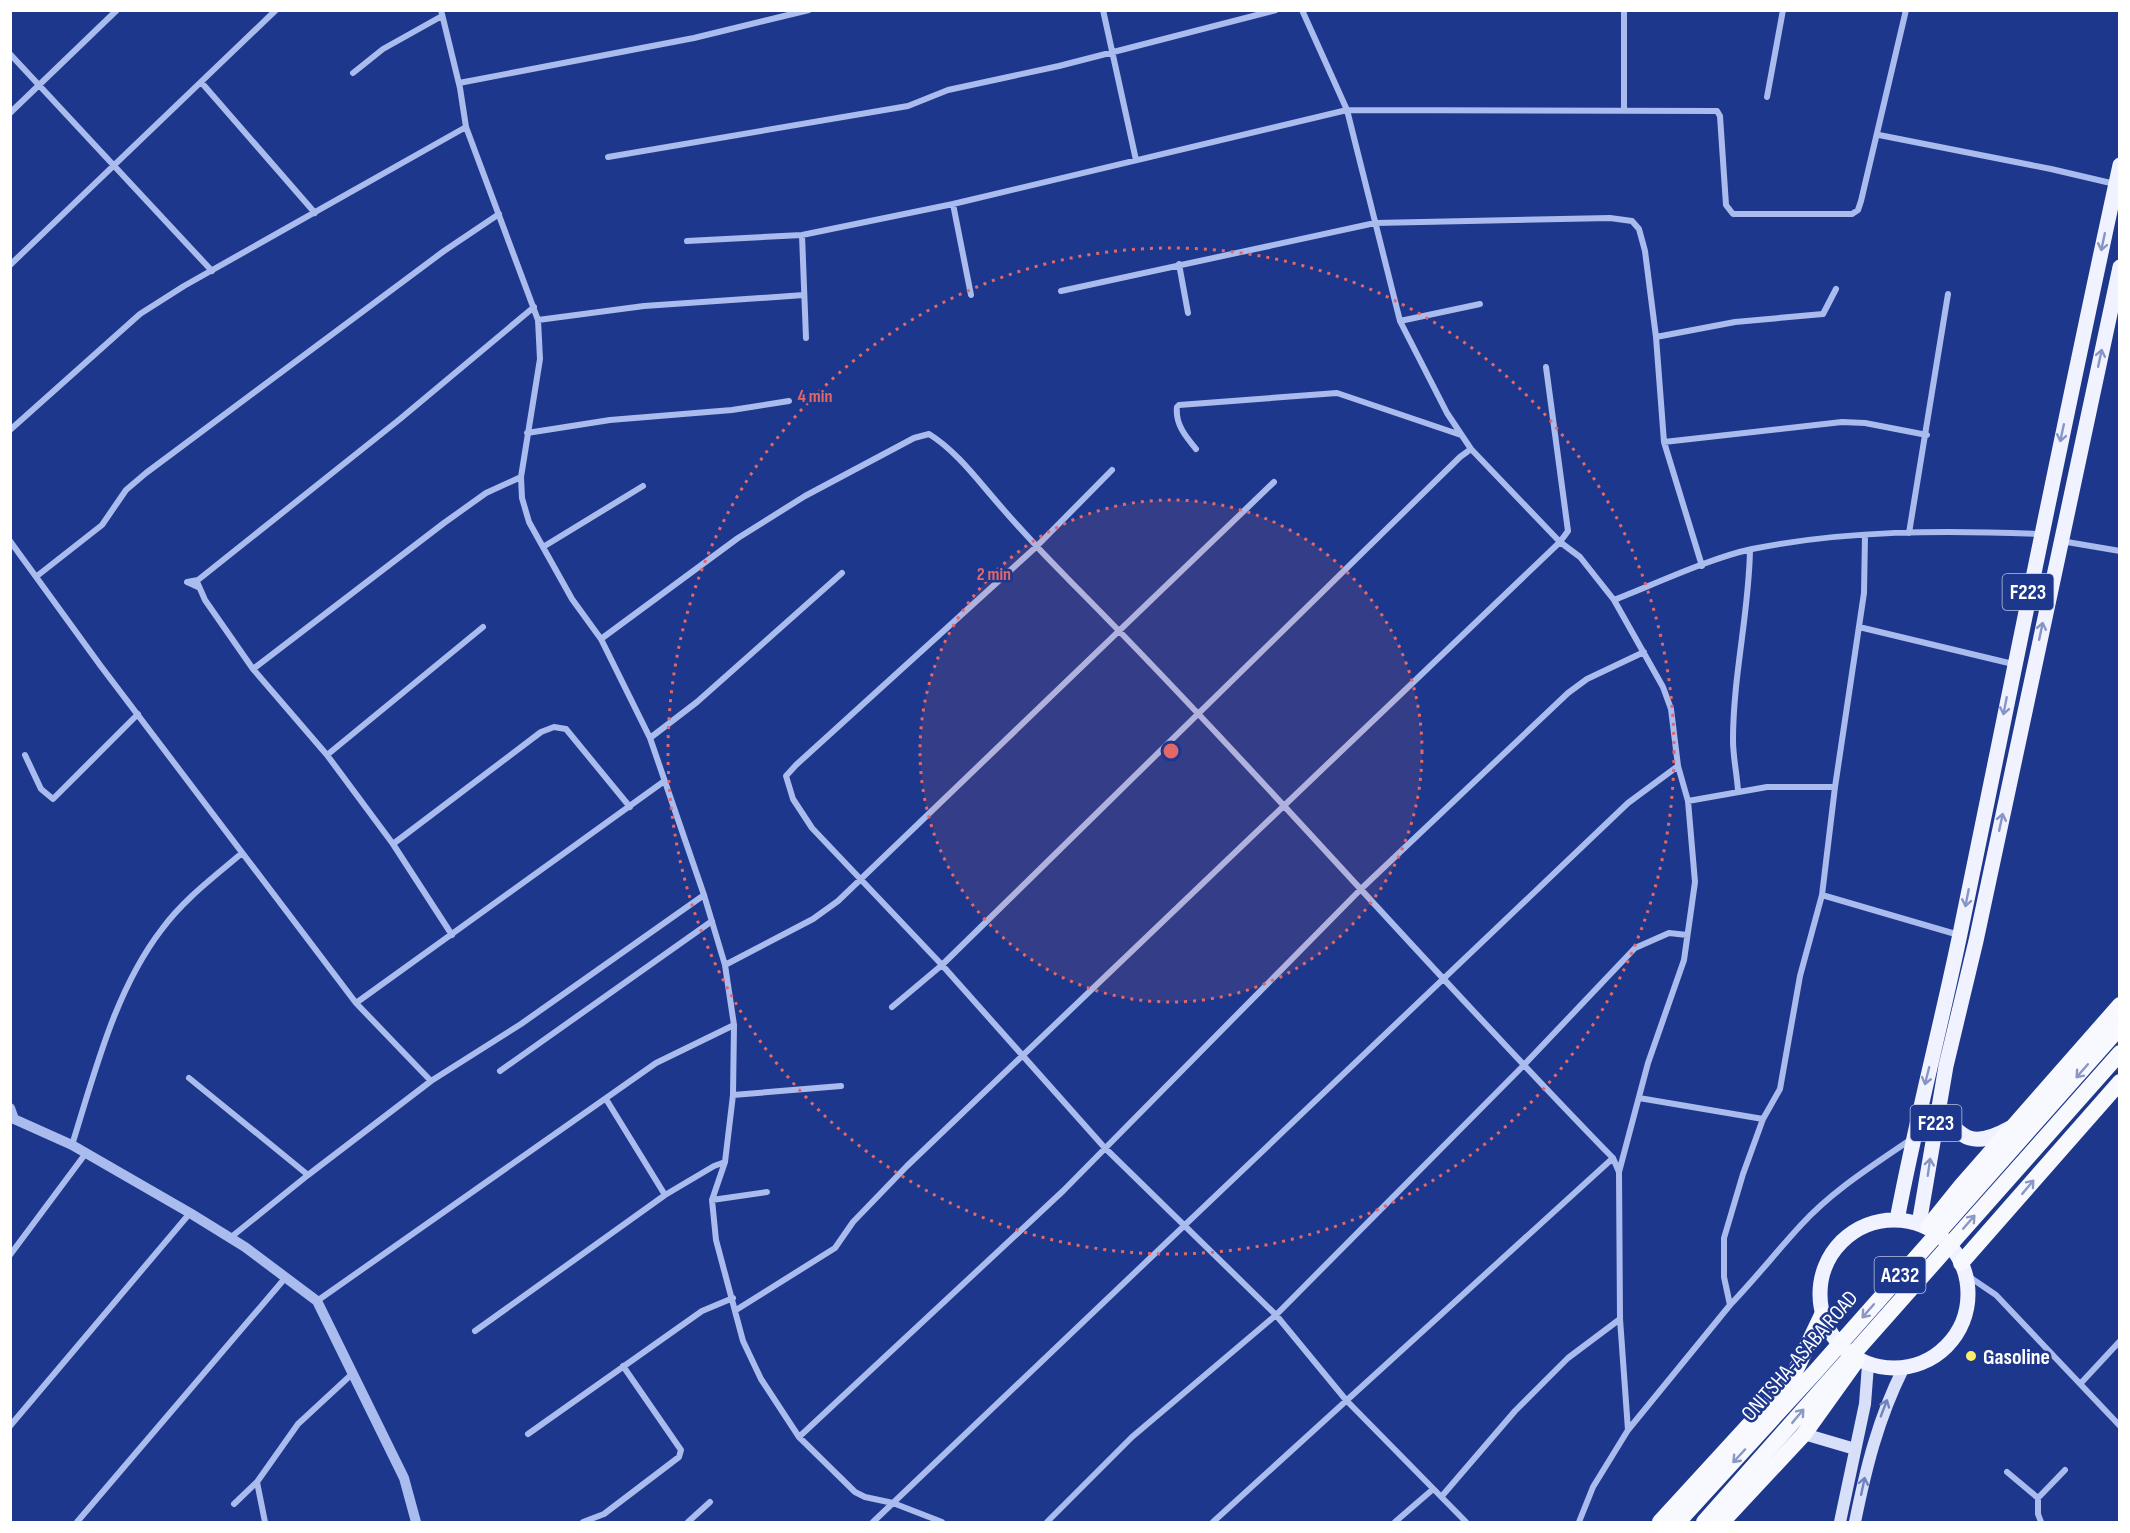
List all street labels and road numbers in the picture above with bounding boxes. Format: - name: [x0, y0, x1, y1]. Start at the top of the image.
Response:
- road number: F223: [2002, 574, 2054, 610]
- road number: F223: [1910, 1105, 1962, 1141]
- road number: A232: [1874, 1257, 1926, 1293]
- street label: ONITSHA-ASABA ROAD: [1736, 1285, 1864, 1427]

